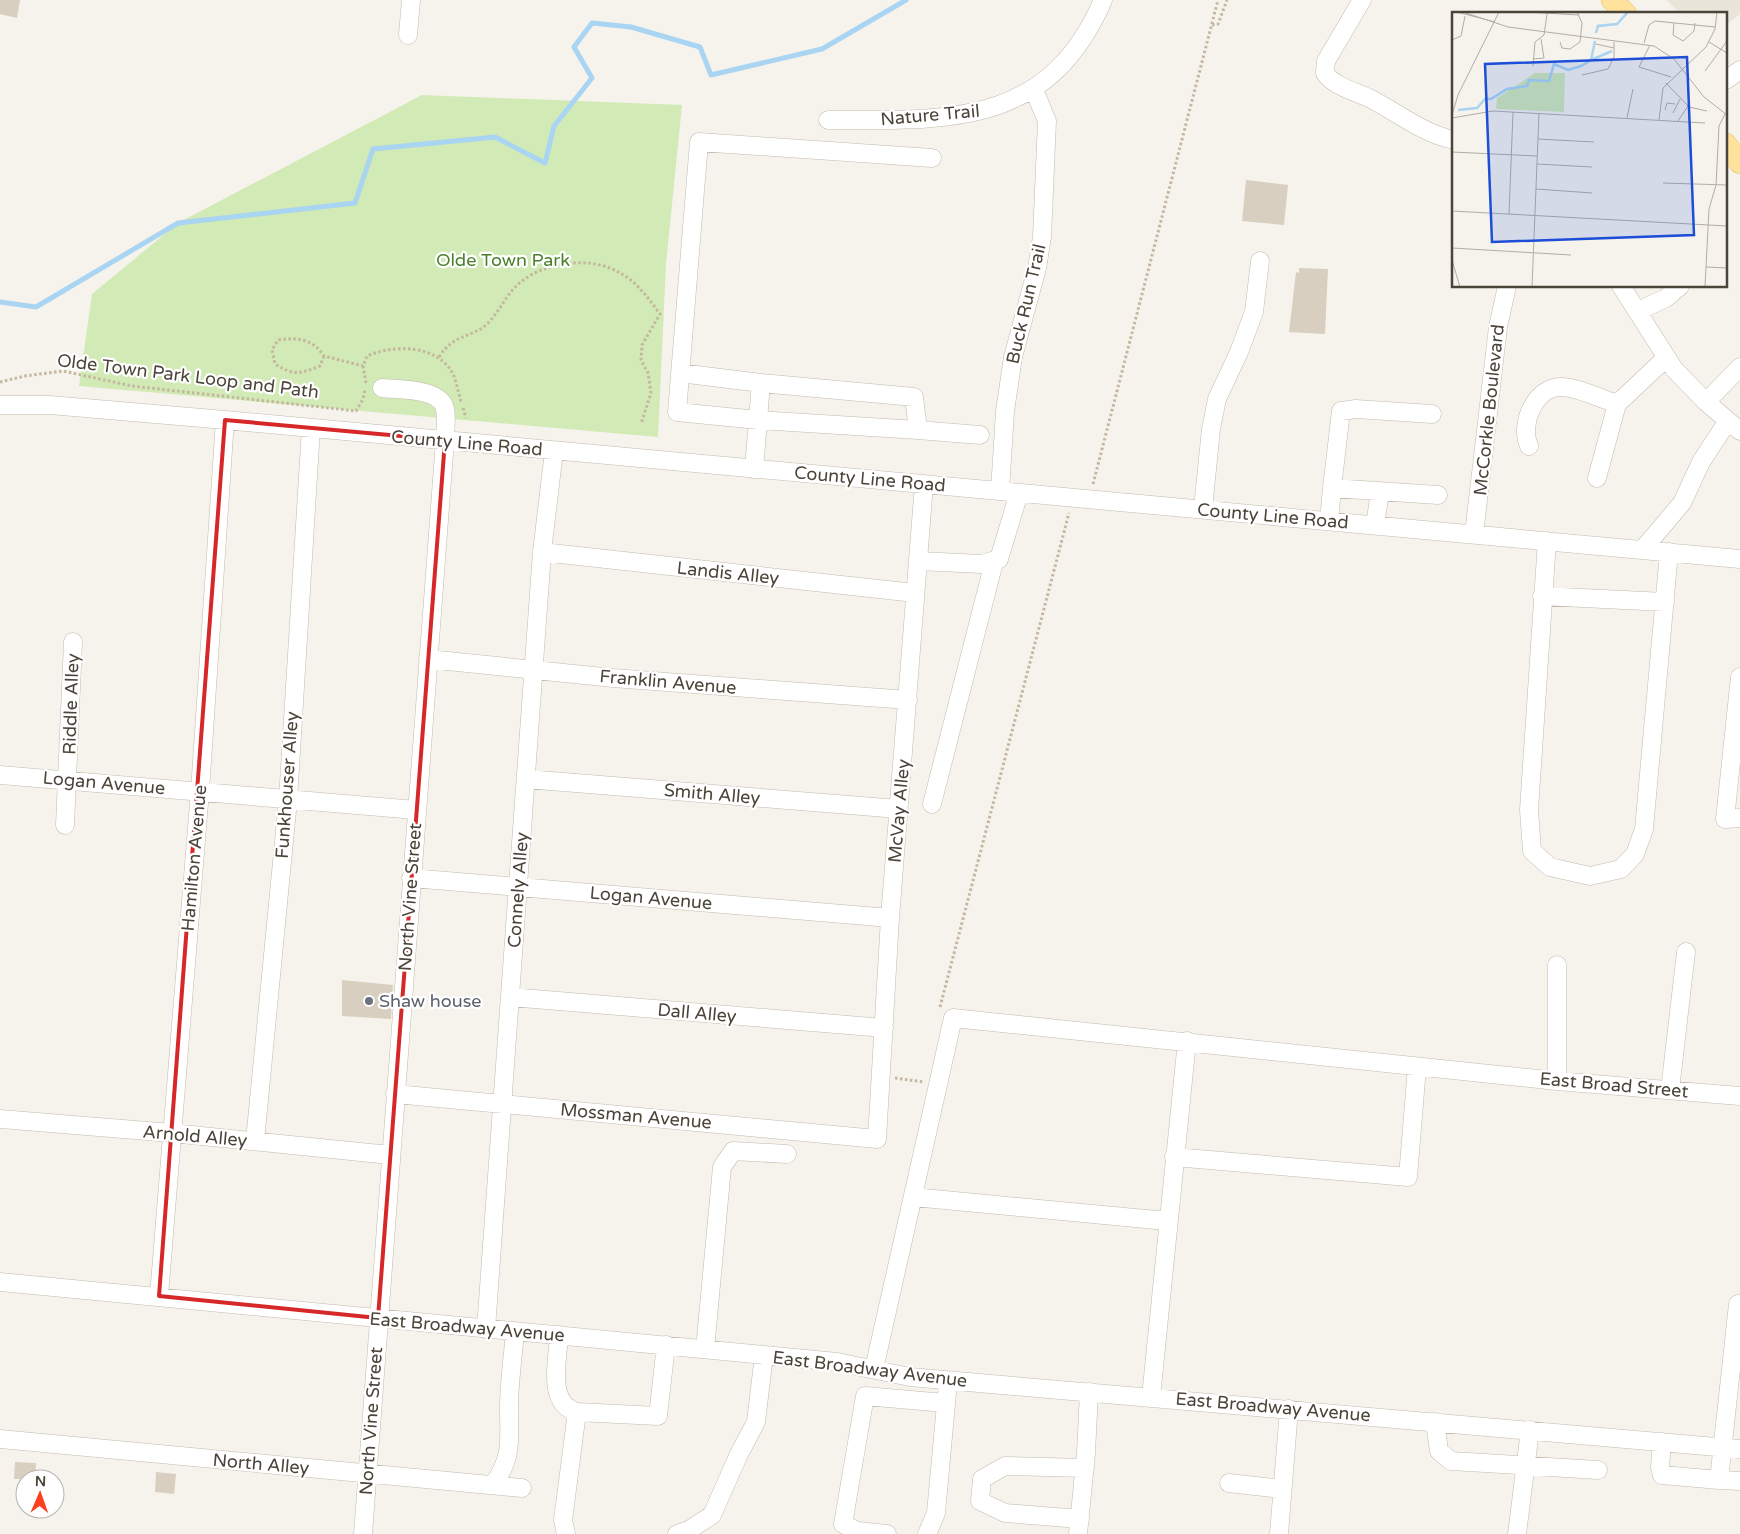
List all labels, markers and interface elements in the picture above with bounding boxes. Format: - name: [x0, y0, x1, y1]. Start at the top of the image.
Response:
- inset map: [1452, 12, 1728, 288]
- street label: Nature Trail: [879, 100, 981, 130]
- street label: Buck Run Trail: [1001, 242, 1051, 366]
- park label: Olde Town Park: [436, 249, 570, 271]
- street label: McCorkle Boulevard: [1469, 323, 1509, 497]
- street label: Olde Town Park Loop and Path: [56, 349, 320, 403]
- street label: County Line Road: [390, 425, 544, 461]
- street label: County Line Road: [793, 461, 947, 497]
- street label: County Line Road: [1196, 498, 1350, 534]
- street label: Landis Alley: [676, 557, 781, 589]
- street label: Riddle Alley: [58, 653, 84, 755]
- street label: Franklin Avenue: [599, 665, 737, 699]
- street label: Funkhouser Alley: [271, 710, 303, 859]
- street label: McVay Alley: [884, 758, 915, 864]
- street label: Logan Avenue: [42, 767, 166, 799]
- street label: Smith Alley: [663, 779, 761, 809]
- street label: Hamilton Avenue: [177, 784, 211, 932]
- street label: North Vine Street: [394, 822, 426, 972]
- street label: Connely Alley: [503, 831, 533, 949]
- street label: Logan Avenue: [589, 882, 713, 914]
- place label: Shaw house: [379, 990, 482, 1012]
- marker: Shaw house: [363, 995, 375, 1007]
- street label: Dall Alley: [657, 999, 738, 1027]
- street label: East Broad Street: [1539, 1068, 1689, 1102]
- street label: Mossman Avenue: [559, 1098, 713, 1134]
- street label: Arnold Alley: [142, 1120, 248, 1152]
- street label: East Broadway Avenue: [368, 1308, 566, 1346]
- street label: North Vine Street: [355, 1346, 387, 1496]
- street label: East Broadway Avenue: [771, 1346, 969, 1392]
- street label: East Broadway Avenue: [1174, 1388, 1372, 1426]
- street label: North Alley: [212, 1449, 310, 1479]
- north arrow: [15, 1469, 65, 1519]
- text: N: [35, 1473, 46, 1490]

